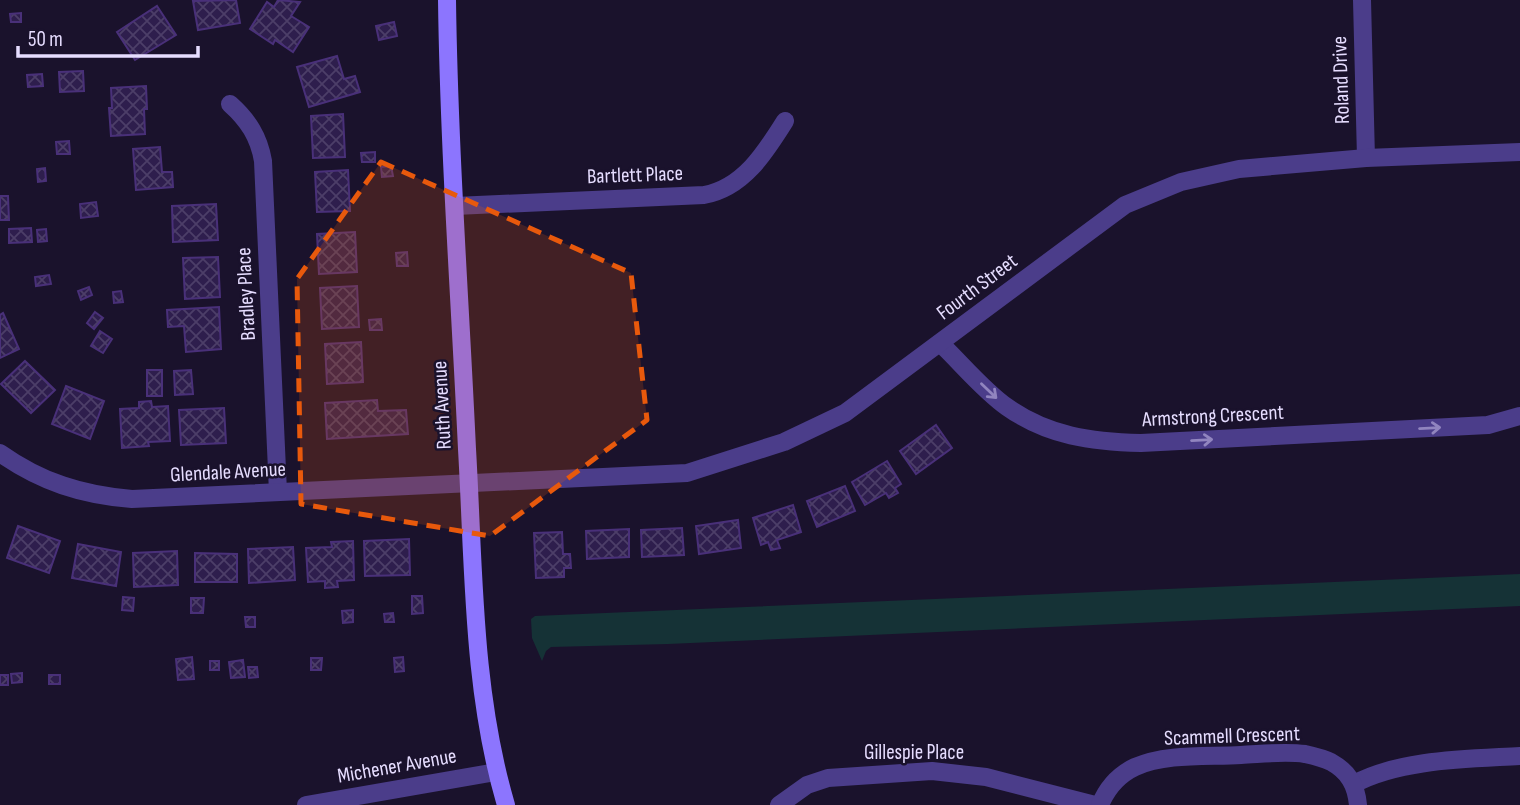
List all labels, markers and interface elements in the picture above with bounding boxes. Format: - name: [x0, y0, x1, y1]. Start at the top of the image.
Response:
- scale bar: [18, 14, 198, 58]
- text: 50 m: [28, 27, 63, 52]
- street label: Roland Drive: [1327, 36, 1355, 124]
- street label: Bartlett Place: [586, 161, 684, 189]
- street label: Bradley Place: [231, 247, 261, 341]
- street label: Fourth Street: [932, 249, 1022, 325]
- street label: Ruth Avenue: [427, 360, 457, 450]
- one-way arrow: [980, 382, 997, 399]
- street label: Armstrong Crescent: [1140, 400, 1285, 432]
- one-way arrow: [1418, 421, 1441, 434]
- one-way arrow: [1191, 433, 1214, 446]
- street label: Glendale Avenue: [170, 456, 286, 488]
- street label: Scammell Crescent: [1164, 721, 1300, 751]
- street label: Gillespie Place: [864, 740, 964, 765]
- street label: Michener Avenue: [336, 743, 458, 789]

